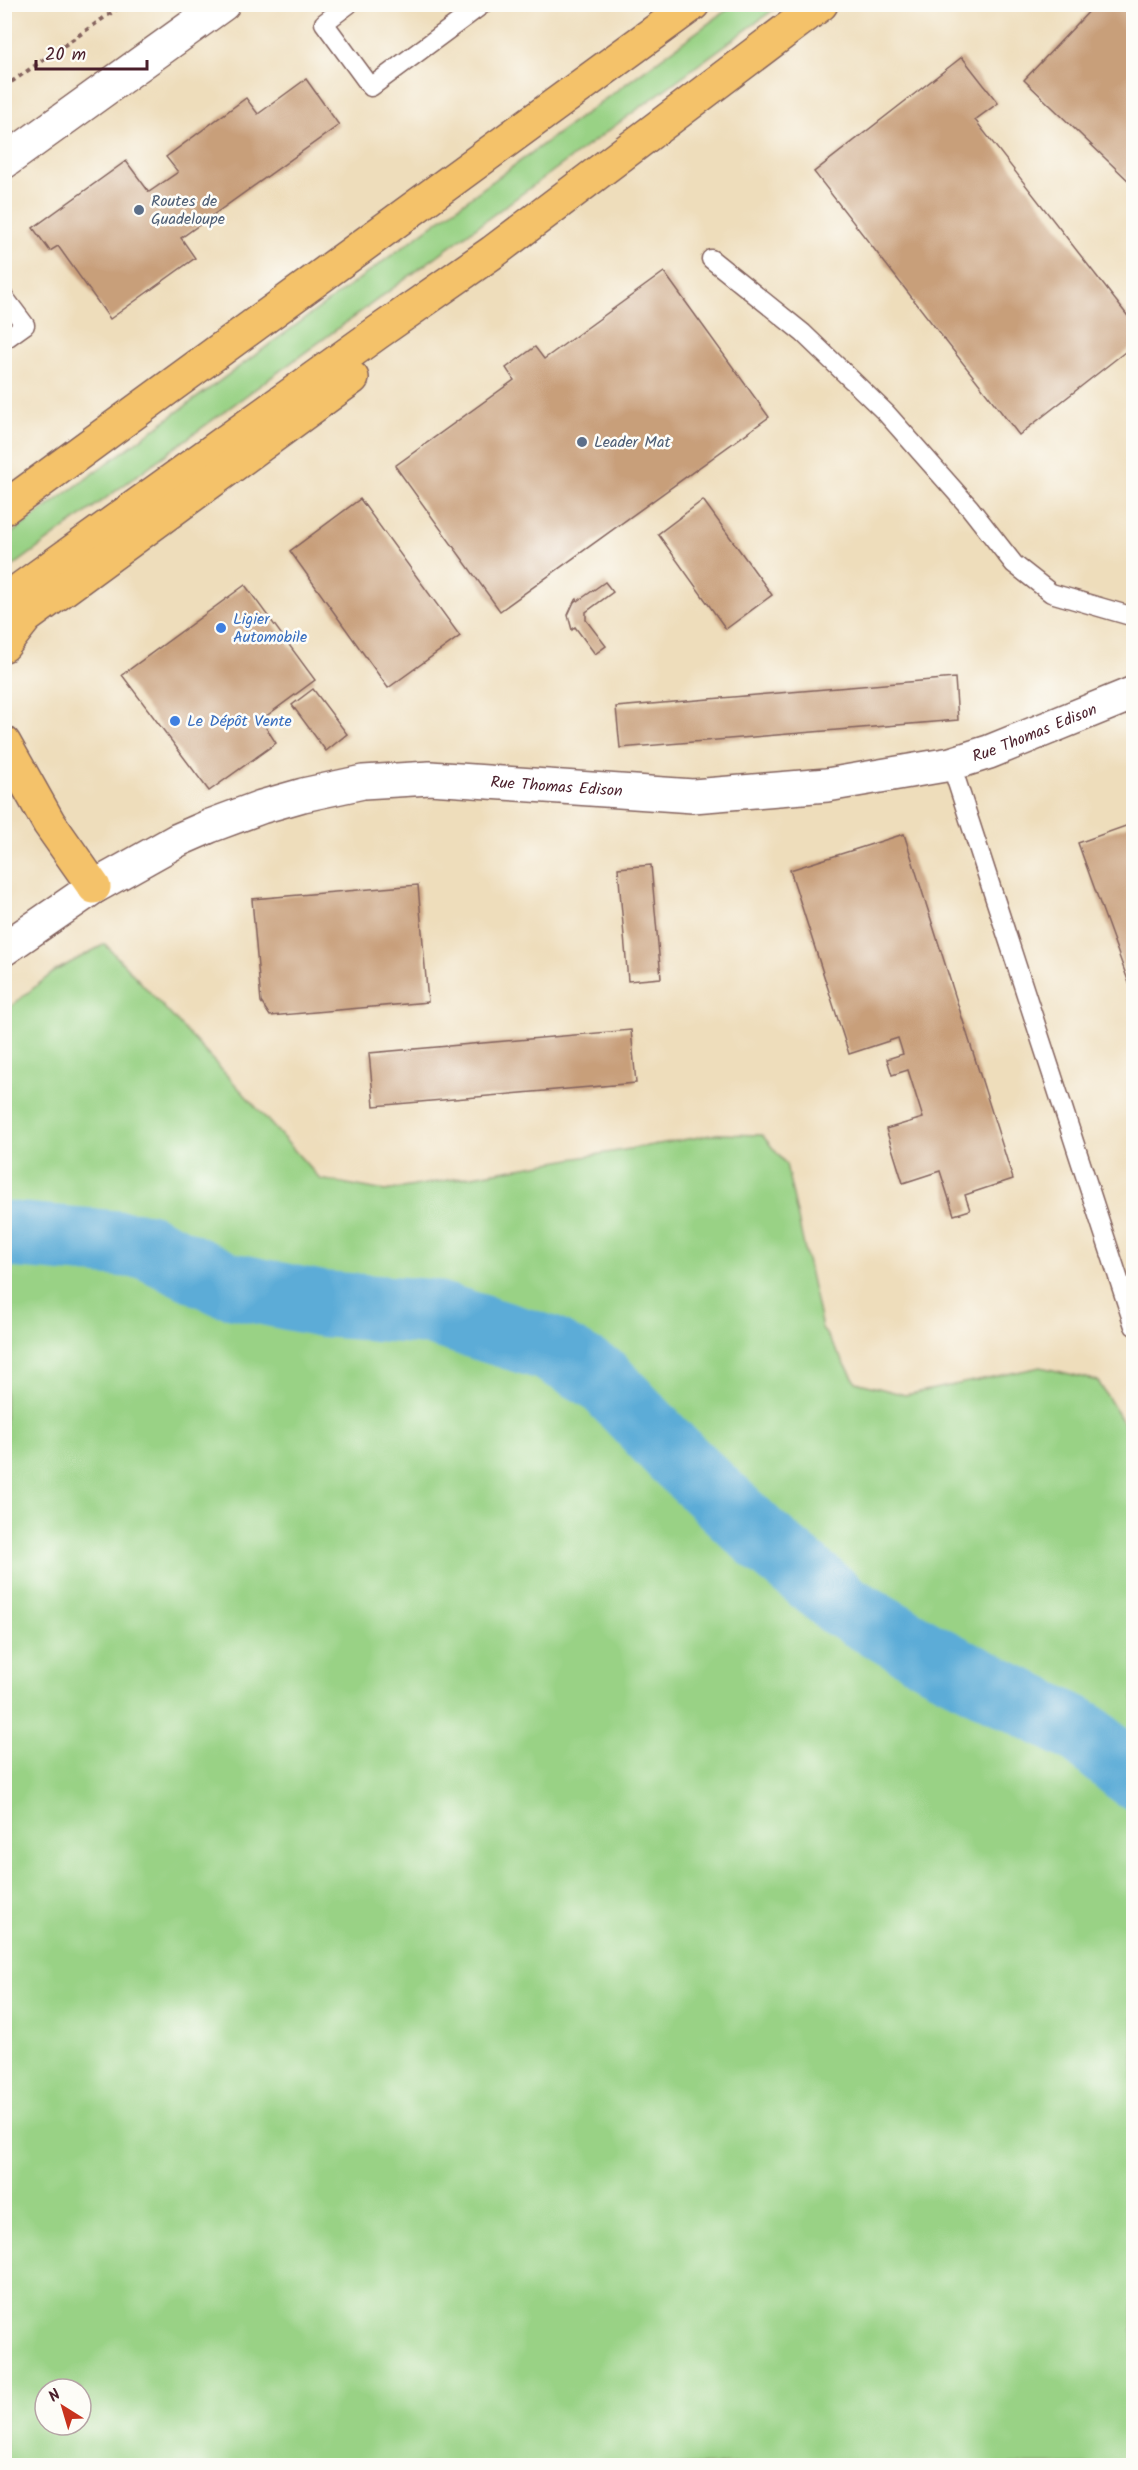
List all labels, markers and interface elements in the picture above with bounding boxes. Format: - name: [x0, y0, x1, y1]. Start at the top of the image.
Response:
- scale bar: [36, 33, 147, 71]
- text: 20 m: [45, 41, 86, 70]
- place label: Routes de Guadeloupe: [151, 189, 225, 232]
- marker: Routes de Guadeloupe: [132, 203, 146, 217]
- place label: Leader Mat: [594, 430, 671, 455]
- marker: Leader Mat: [575, 435, 589, 449]
- place label: Ligier Automobile: [233, 607, 307, 650]
- marker: Ligier Automobile: [214, 621, 228, 635]
- street label: Rue Thomas Edison: [969, 697, 1101, 769]
- place label: Le Dépôt Vente: [187, 709, 292, 734]
- marker: Le Dépôt Vente: [168, 714, 182, 728]
- street label: Rue Thomas Edison: [490, 770, 624, 804]
- north arrow: [33, 2377, 93, 2437]
- text: N: [43, 2383, 66, 2409]

